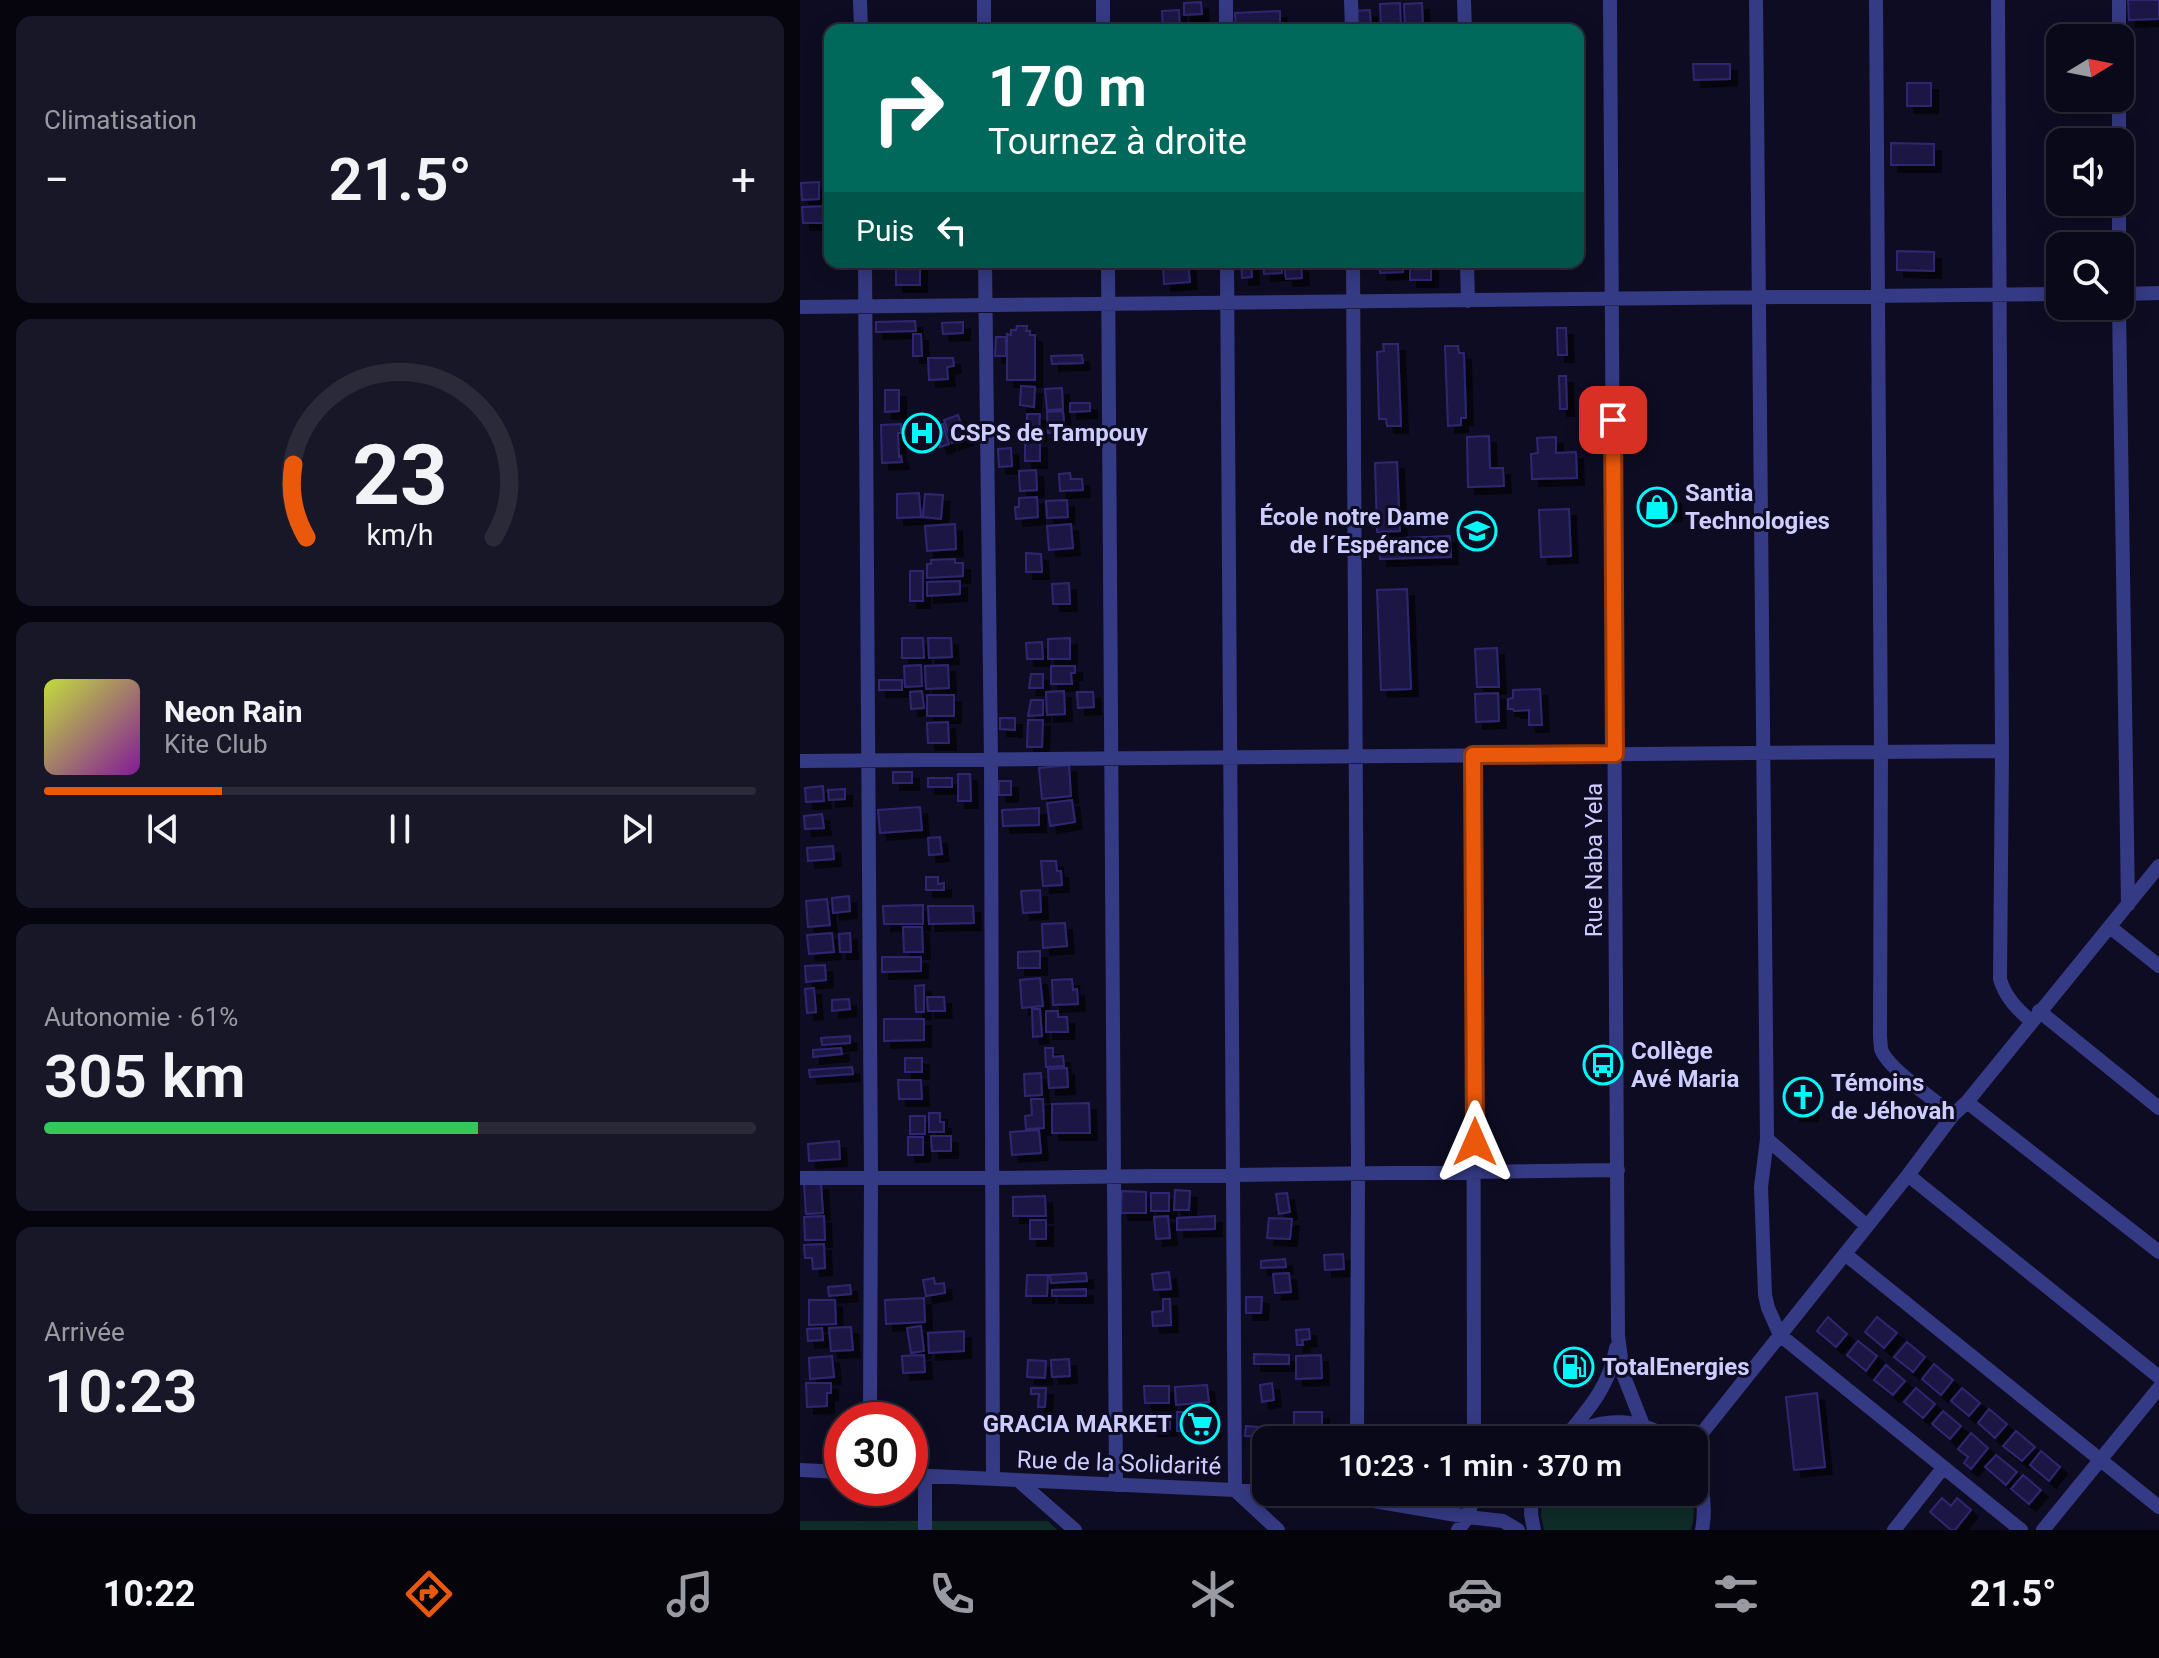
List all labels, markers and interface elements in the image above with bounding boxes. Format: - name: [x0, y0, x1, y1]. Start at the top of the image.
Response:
- north arrow: [2046, 24, 2134, 112]
- map controls: [2046, 24, 2134, 320]
- text: 170 m: [988, 54, 1147, 120]
- icon: right: [856, 56, 960, 160]
- text: Climatisation: [44, 105, 197, 135]
- text: Tournez à droite: [988, 121, 1247, 163]
- button: sound: [2046, 128, 2134, 216]
- text: 21.5°: [329, 144, 472, 215]
- text: −: [44, 154, 69, 206]
- text: +: [731, 154, 756, 206]
- icon: left: [930, 208, 974, 252]
- text: Puis: [856, 213, 914, 248]
- button: search: [2046, 232, 2134, 320]
- pin: [1579, 386, 1647, 454]
- icon: arrive: [1591, 398, 1635, 442]
- hospital icon: CSPS de Tampouy: [901, 412, 943, 454]
- place label: CSPS de Tampouy: [950, 419, 1149, 447]
- text: 23: [352, 427, 448, 524]
- place label: Santia Technologies: [1685, 479, 1830, 535]
- shop icon: Santia Technologies: [1636, 486, 1678, 528]
- place label: École notre Dame de l´Espérance: [1260, 503, 1449, 559]
- school or university icon: École notre Dame de l´Espérance: [1456, 510, 1498, 552]
- text: km/h: [366, 518, 434, 552]
- text: Neon Rain: [164, 694, 303, 729]
- text: Kite Club: [164, 729, 268, 759]
- street label: Rue Naba Yela: [1580, 783, 1608, 937]
- icon: previous: [141, 807, 185, 851]
- icon: pause: [378, 807, 422, 851]
- icon: next: [615, 807, 659, 851]
- text: Autonomie · 61%: [44, 1002, 238, 1032]
- place label: Collège Avé Maria: [1631, 1037, 1739, 1093]
- text: 305 km: [44, 1041, 246, 1112]
- bus stop icon: Collège Avé Maria: [1582, 1044, 1624, 1086]
- place label: Témoins de Jéhovah: [1831, 1069, 1955, 1125]
- church icon: Témoins de Jéhovah: [1782, 1076, 1824, 1118]
- position arrow: [1433, 1100, 1517, 1184]
- text: Arrivée: [44, 1317, 125, 1347]
- fuel station icon: TotalEnergies: [1553, 1346, 1595, 1388]
- place label: TotalEnergies: [1602, 1353, 1750, 1381]
- text: 10:23: [44, 1356, 197, 1427]
- speed limit sign: 30: [824, 1402, 928, 1506]
- supermarket icon: GRACIA MARKET: [1179, 1403, 1221, 1445]
- place label: GRACIA MARKET: [983, 1410, 1172, 1438]
- street label: Rue de la Solidarité: [1016, 1445, 1222, 1481]
- text: 10:23 · 1 min · 370 m: [1338, 1448, 1622, 1483]
- icon: directions: [401, 1566, 457, 1622]
- icon: music: [662, 1566, 718, 1622]
- icon: phone: [924, 1566, 980, 1622]
- icon: climate: [1185, 1566, 1241, 1622]
- icon: car: [1447, 1566, 1503, 1622]
- icon: filters: [1708, 1566, 1764, 1622]
- text: 10:22: [103, 1573, 196, 1615]
- text: 21.5°: [1970, 1573, 2056, 1615]

